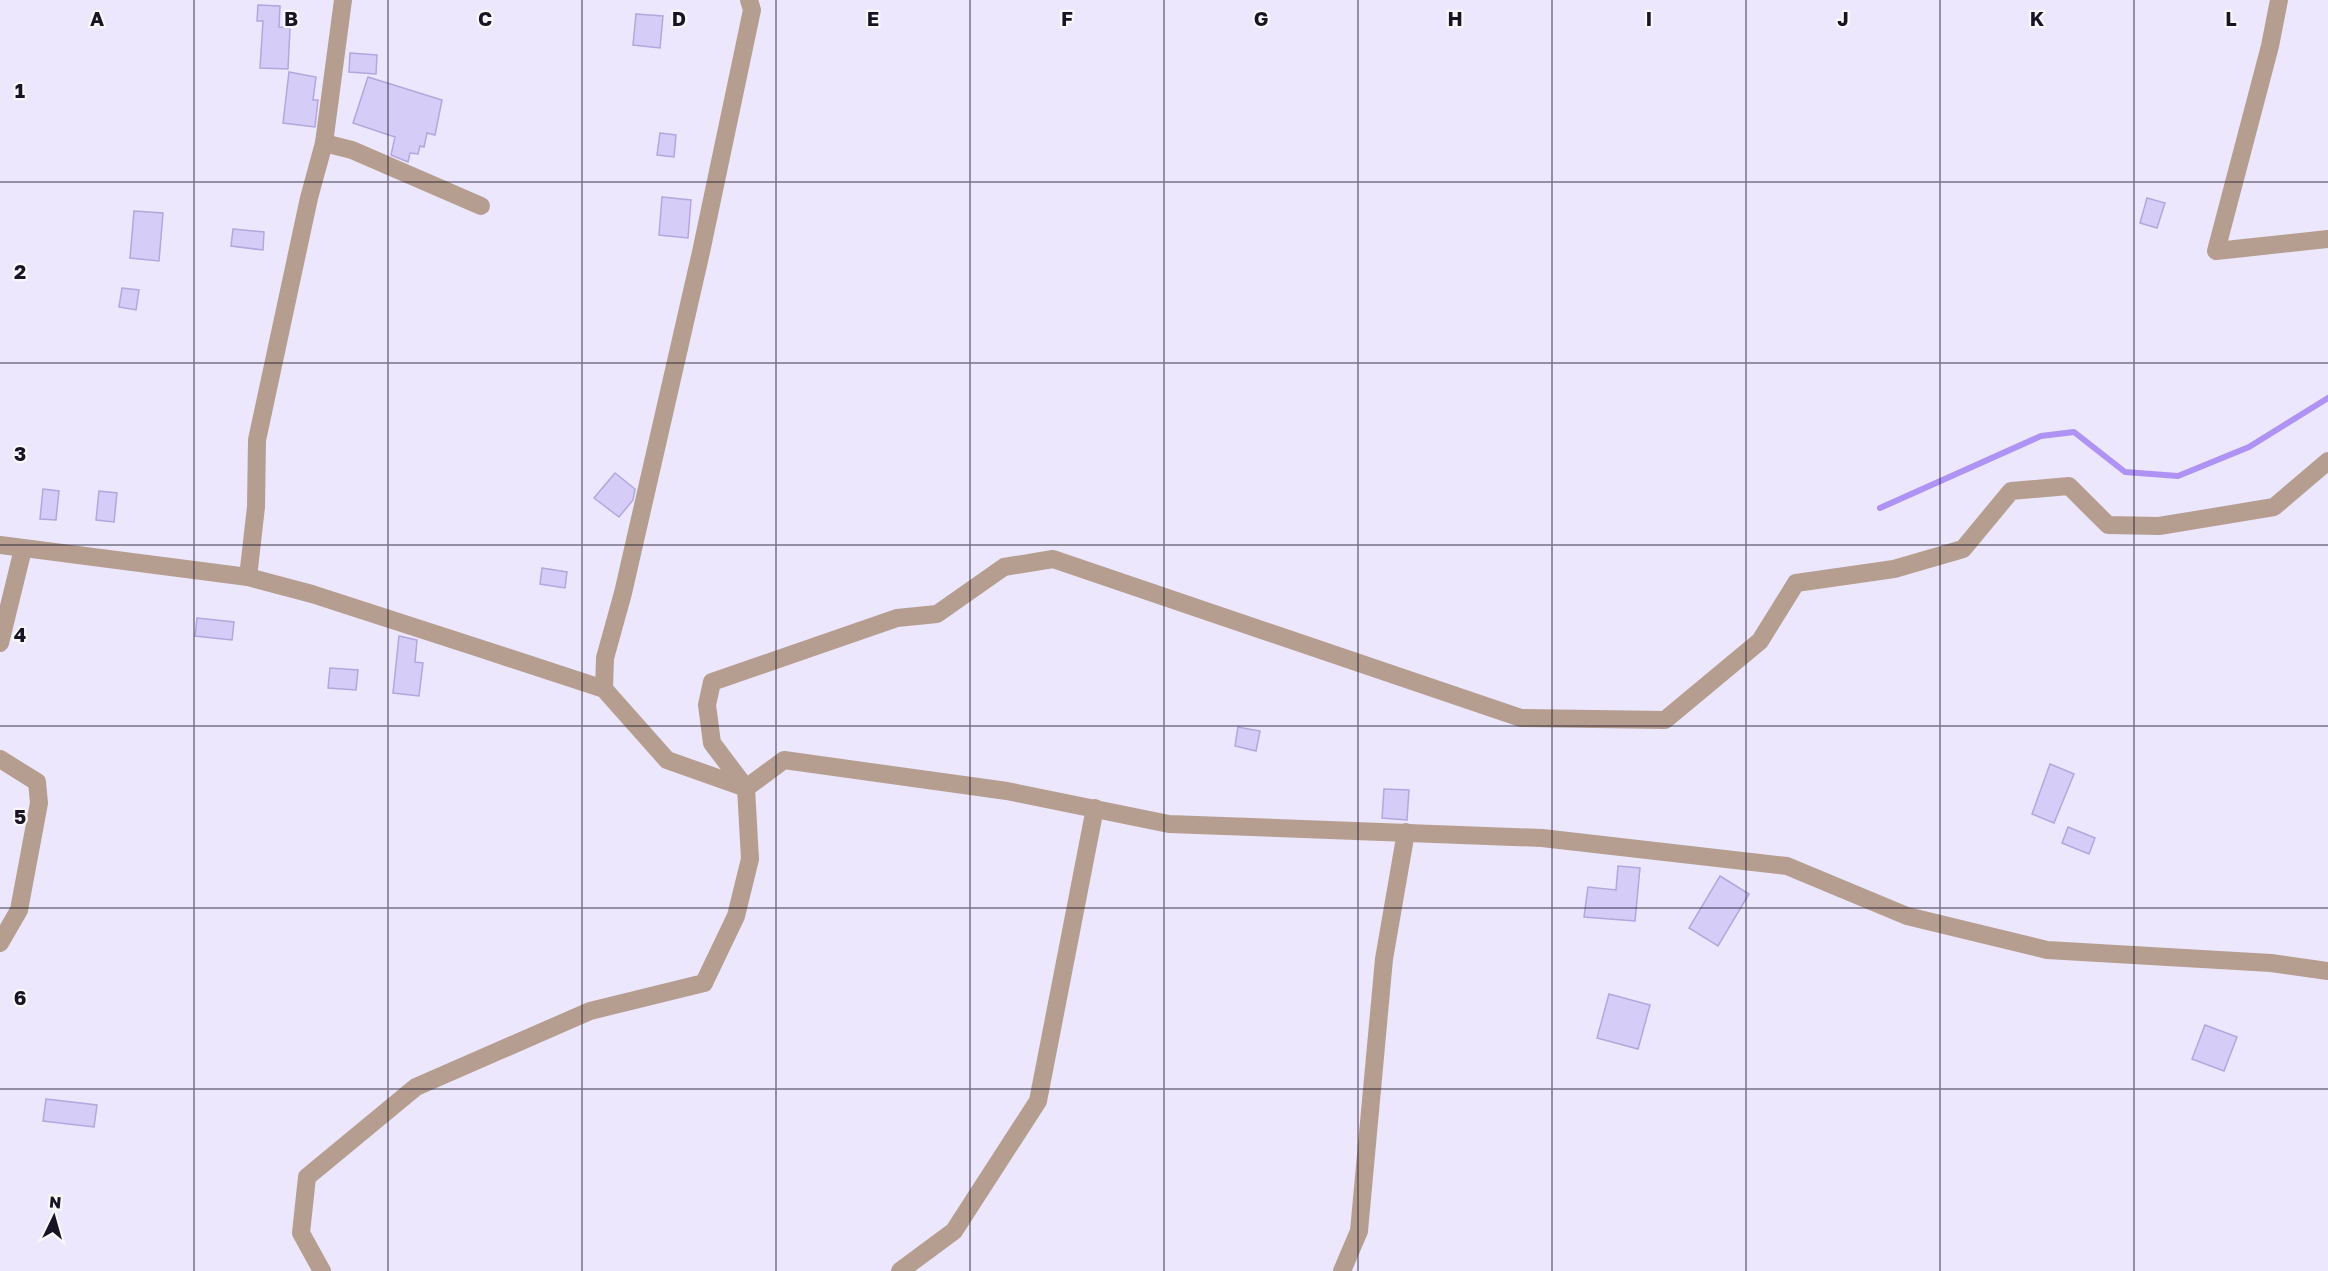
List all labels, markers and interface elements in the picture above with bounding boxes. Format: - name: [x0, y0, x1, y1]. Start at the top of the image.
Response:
- text: A: [90, 6, 104, 30]
- text: B: [284, 6, 298, 30]
- text: C: [478, 6, 492, 30]
- text: D: [672, 6, 686, 30]
- text: E: [867, 6, 879, 30]
- text: F: [1061, 6, 1073, 30]
- text: G: [1254, 6, 1268, 30]
- text: H: [1447, 6, 1463, 30]
- text: I: [1646, 6, 1652, 30]
- text: J: [1837, 6, 1849, 30]
- text: K: [2030, 6, 2045, 30]
- text: L: [2225, 6, 2237, 30]
- text: 1: [15, 78, 25, 102]
- text: 2: [14, 259, 26, 283]
- text: 3: [14, 441, 26, 465]
- text: 4: [14, 622, 26, 646]
- text: 5: [14, 804, 26, 828]
- text: 6: [14, 985, 26, 1009]
- north arrow: [24, 1187, 84, 1247]
- text: N: [48, 1192, 62, 1213]

